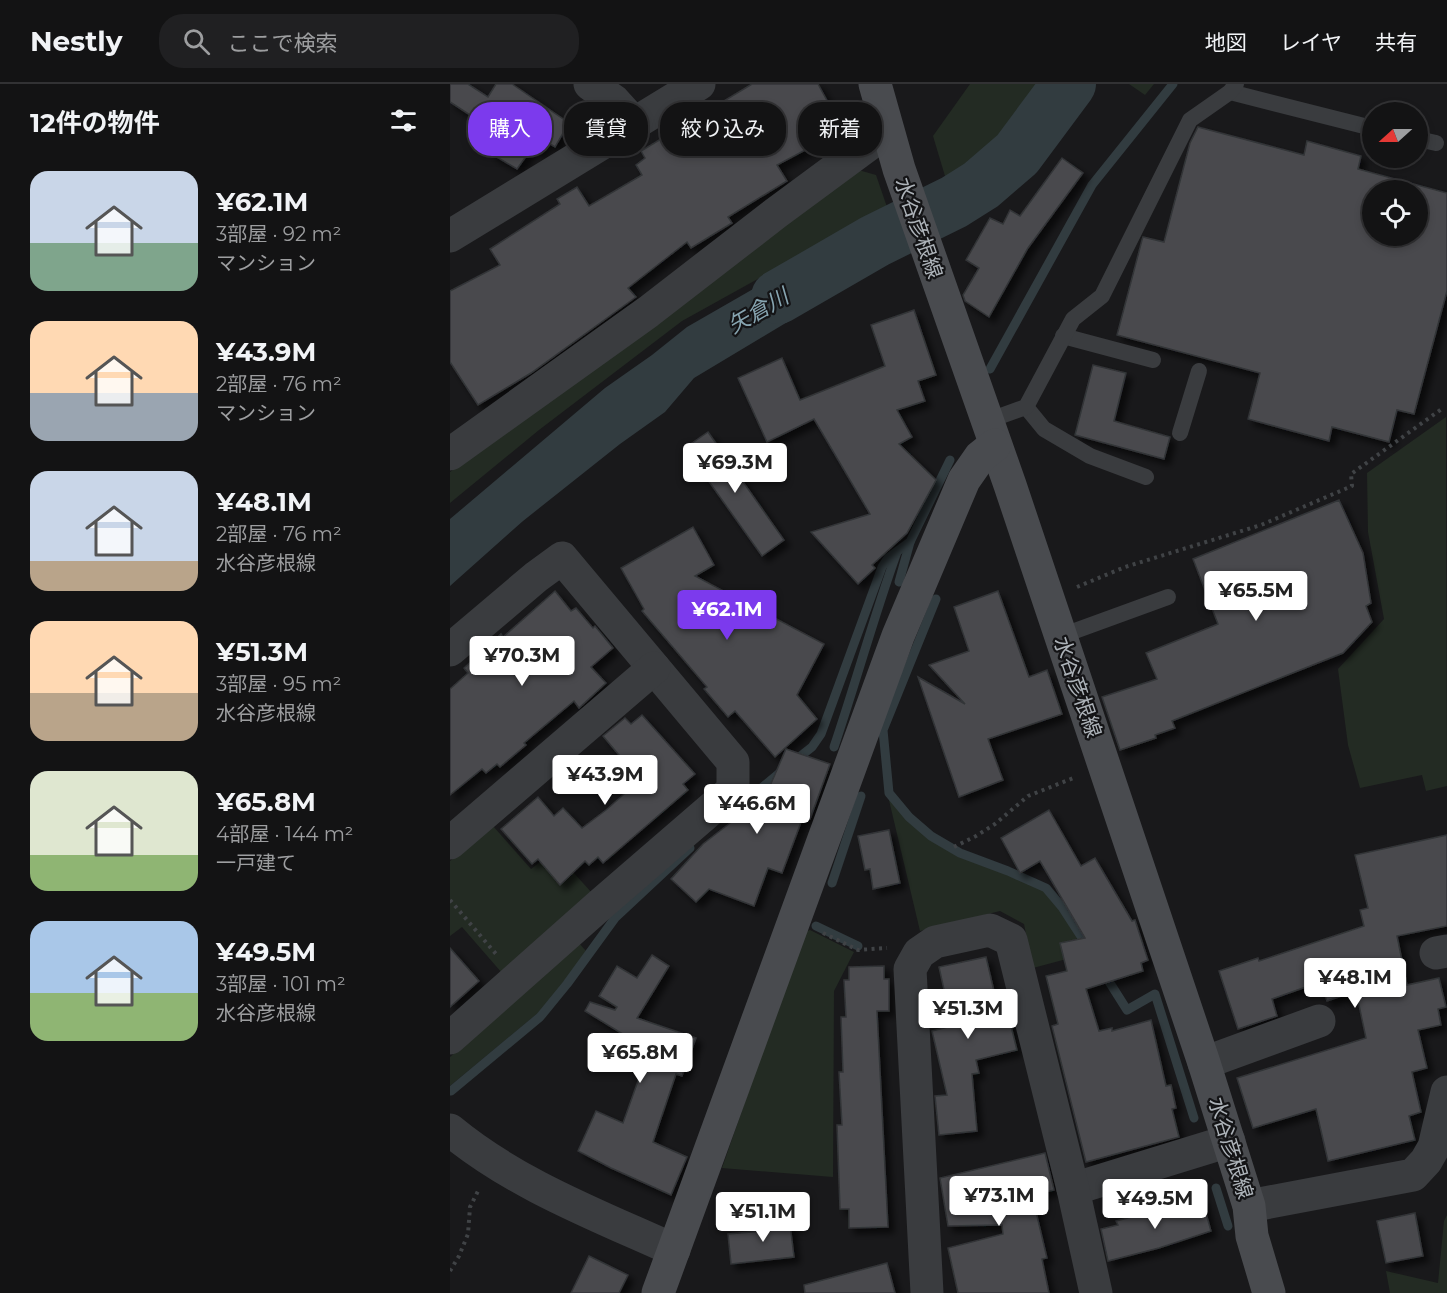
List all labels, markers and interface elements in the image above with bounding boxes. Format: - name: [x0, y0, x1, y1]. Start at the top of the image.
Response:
- search box: [159, 14, 579, 68]
- text: Nestly: [30, 24, 123, 58]
- icon: search: [180, 25, 213, 58]
- text: ここで検索: [228, 30, 338, 57]
- text: 地図: [1205, 30, 1247, 55]
- text: レイヤ: [1280, 30, 1342, 55]
- text: 共有: [1375, 30, 1417, 55]
- chip: 購入: [468, 102, 552, 156]
- chip: 賃貸: [564, 102, 648, 156]
- chip: 絞り込み: [660, 102, 786, 156]
- chip: 新着: [798, 102, 882, 156]
- north arrow: [1362, 102, 1428, 168]
- map controls: [1362, 102, 1428, 246]
- icon: filters: [387, 104, 420, 137]
- text: 12件の物件: [30, 107, 160, 139]
- street label: 水谷彦根線: [890, 174, 948, 282]
- button: locate: [1362, 180, 1428, 246]
- text: ¥62.1M: [216, 186, 308, 218]
- icon: home: [78, 195, 150, 267]
- text: 3部屋 · 92 m²: [216, 222, 341, 246]
- text: マンション: [216, 251, 316, 275]
- water label: 矢倉川: [723, 282, 795, 339]
- text: ¥43.9M: [216, 336, 316, 368]
- icon: home: [78, 345, 150, 417]
- text: 2部屋 · 76 m²: [216, 372, 342, 396]
- text: マンション: [216, 401, 316, 425]
- pin: ¥69.3M: [686, 443, 784, 494]
- text: ¥69.3M: [697, 450, 773, 474]
- text: ¥48.1M: [216, 486, 312, 518]
- icon: home: [78, 495, 150, 567]
- text: 2部屋 · 76 m²: [216, 522, 342, 546]
- text: 水谷彦根線: [216, 551, 316, 575]
- pin: ¥65.5M: [1207, 571, 1305, 622]
- text: ¥65.5M: [1218, 578, 1294, 602]
- pin: ¥62.1M: [678, 590, 776, 641]
- text: ¥62.1M: [691, 597, 763, 621]
- street label: 水谷彦根線: [1049, 633, 1107, 741]
- text: ¥51.3M: [216, 636, 308, 668]
- pin: ¥70.3M: [473, 636, 571, 687]
- text: ¥70.3M: [484, 643, 560, 667]
- icon: home: [78, 645, 150, 717]
- text: 3部屋 · 95 m²: [216, 672, 341, 696]
- text: 水谷彦根線: [216, 701, 316, 725]
- pin: ¥43.9M: [556, 755, 654, 806]
- text: ¥43.9M: [566, 762, 644, 786]
- pin: ¥46.6M: [708, 784, 806, 835]
- text: ¥65.8M: [216, 786, 316, 818]
- text: ¥46.6M: [718, 791, 796, 815]
- icon: home: [78, 795, 150, 867]
- text: 4部屋 · 144 m²: [216, 822, 353, 846]
- text: 一戸建て: [216, 851, 296, 875]
- text: ¥49.5M: [216, 936, 316, 968]
- icon: home: [78, 945, 150, 1017]
- pin: ¥48.1M: [1306, 958, 1404, 1009]
- text: ¥48.1M: [1318, 965, 1392, 989]
- text: 3部屋 · 101 m²: [216, 972, 346, 996]
- pin: ¥51.3M: [919, 989, 1017, 1040]
- text: ¥51.3M: [933, 996, 1003, 1020]
- text: 水谷彦根線: [216, 1001, 316, 1025]
- pin: ¥65.8M: [591, 1033, 689, 1084]
- text: ¥65.8M: [602, 1040, 678, 1064]
- street label: 水谷彦根線: [1204, 1094, 1258, 1202]
- pin: ¥73.1M: [950, 1176, 1048, 1227]
- pin: ¥49.5M: [1106, 1179, 1204, 1230]
- text: ¥73.1M: [963, 1183, 1035, 1207]
- text: ¥49.5M: [1117, 1186, 1193, 1210]
- pin: ¥51.1M: [714, 1192, 812, 1243]
- text: ¥51.1M: [730, 1199, 796, 1223]

